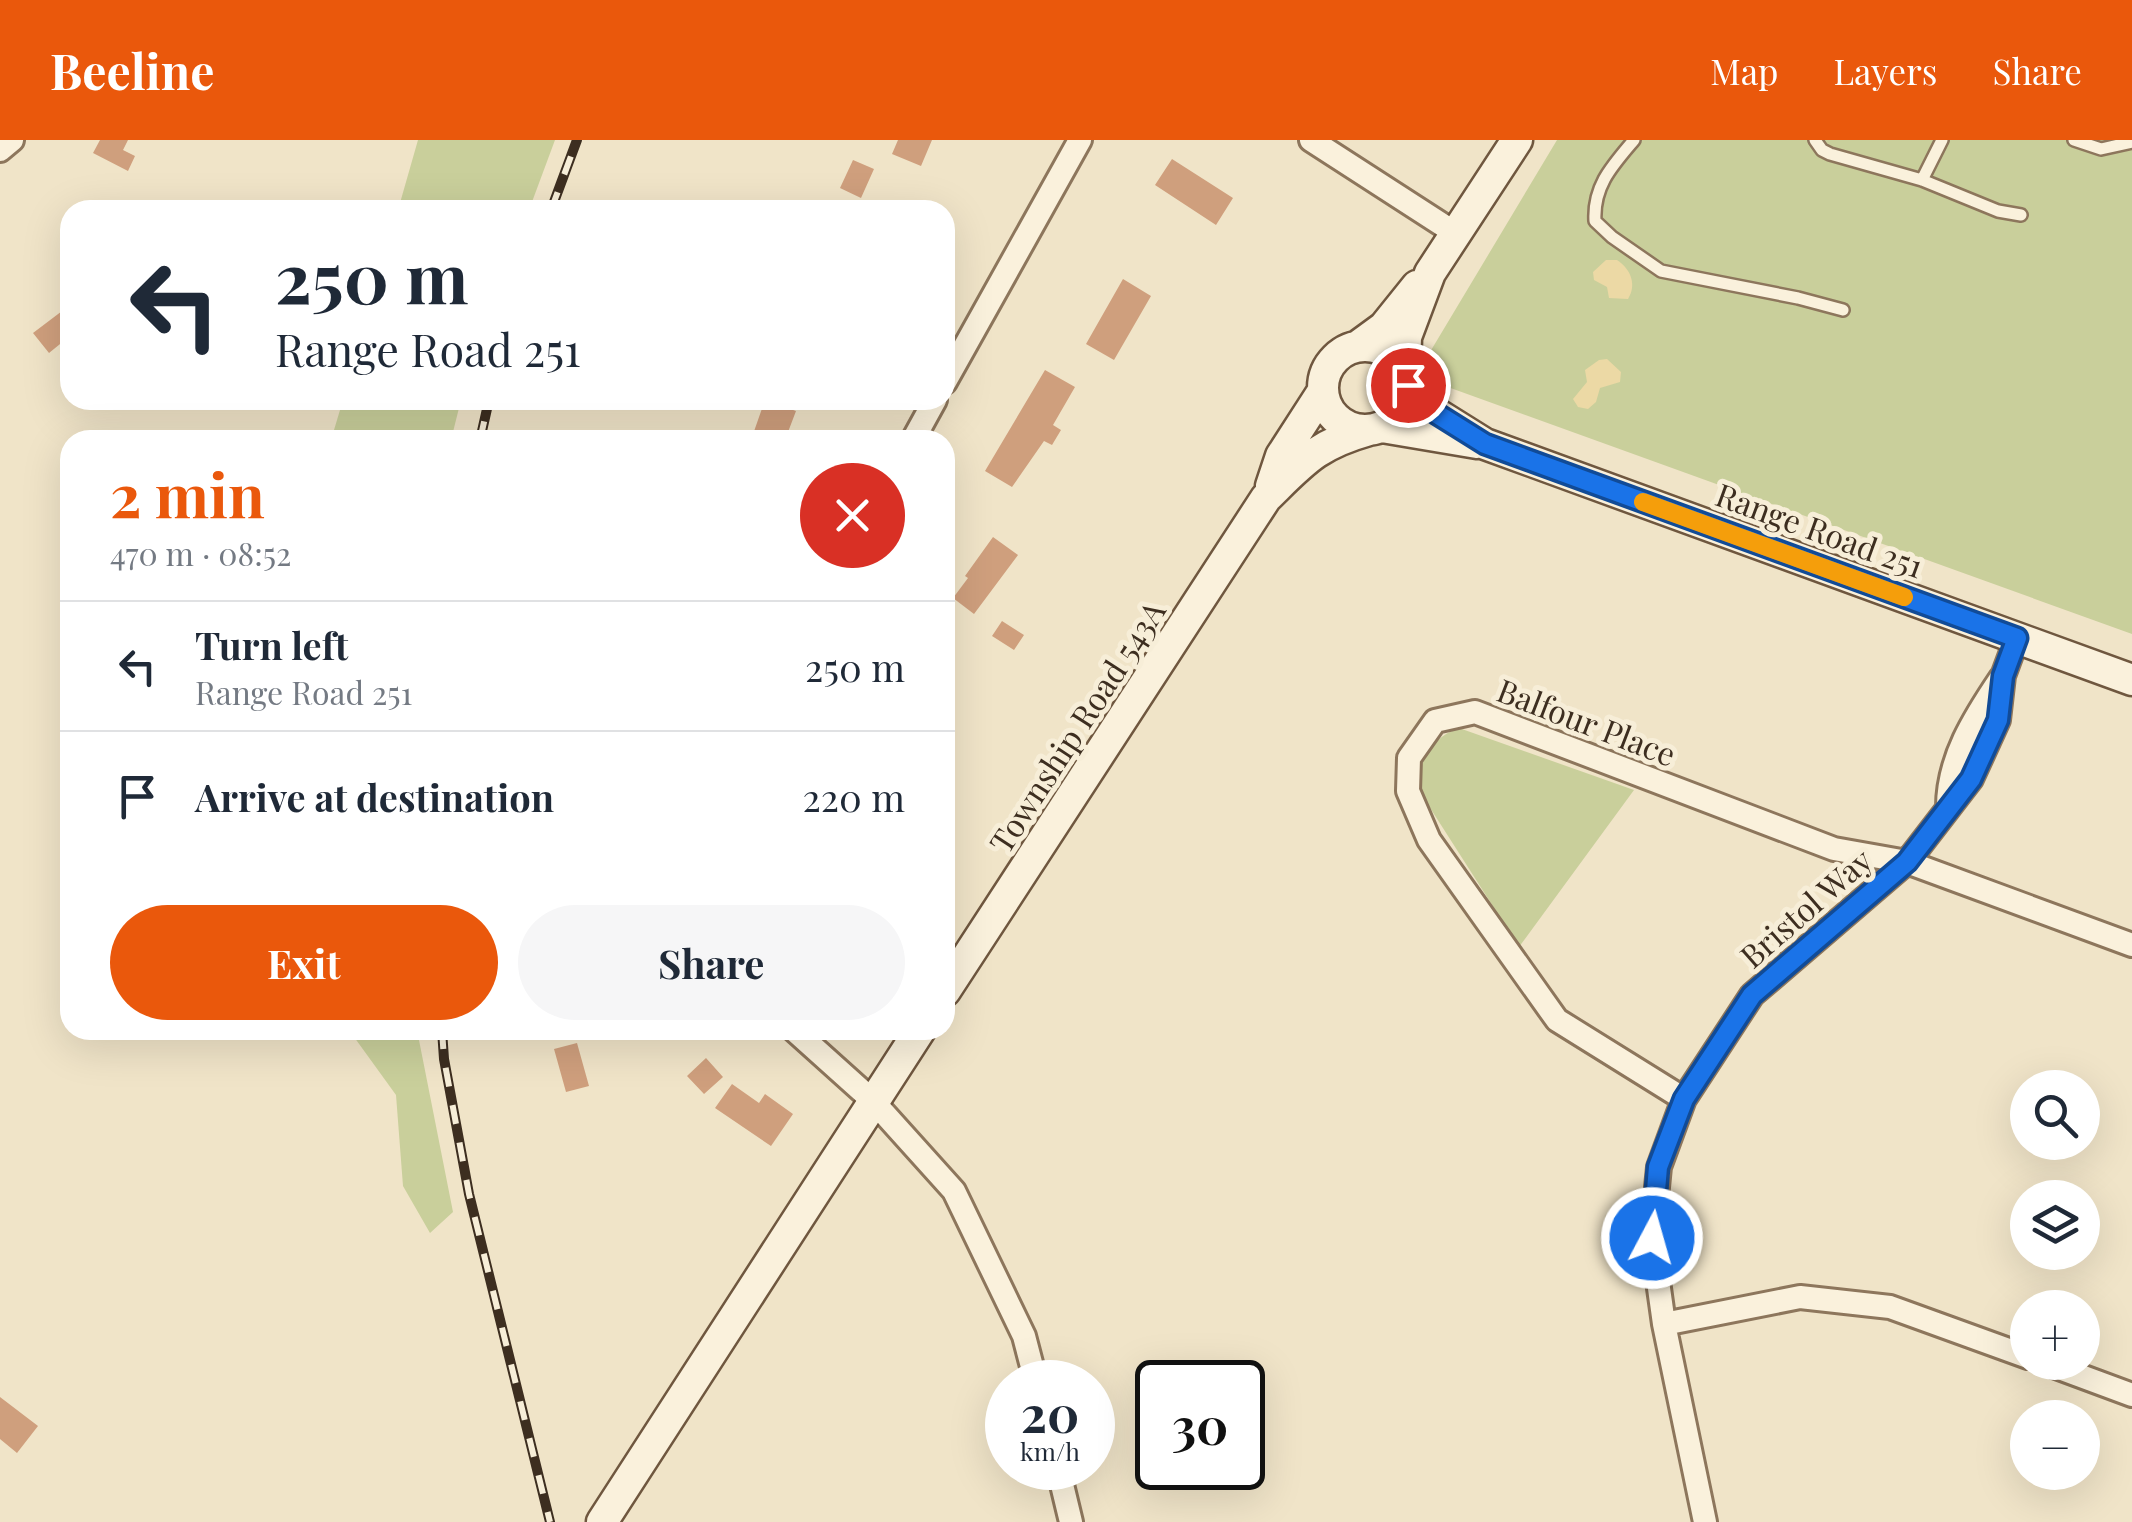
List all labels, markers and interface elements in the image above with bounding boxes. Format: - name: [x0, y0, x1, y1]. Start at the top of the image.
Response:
- text: Beeline: [50, 38, 214, 102]
- text: Map: [1710, 47, 1778, 94]
- text: Layers: [1833, 47, 1938, 94]
- text: Share: [1993, 47, 2082, 94]
- text: 250 m: [275, 228, 469, 322]
- icon: left: [110, 240, 240, 370]
- text: Range Road 251: [275, 318, 581, 378]
- pin: [1366, 343, 1451, 428]
- icon: arrive: [1381, 358, 1436, 413]
- text: 2 min: [110, 453, 265, 533]
- button: close: [800, 463, 905, 568]
- street label: Range Road 251: [1710, 472, 1930, 586]
- text: 470 m · 08:52: [110, 531, 291, 574]
- street label: Township Road 543A: [978, 591, 1174, 860]
- text: Turn left: [195, 619, 348, 670]
- icon: left: [110, 639, 165, 694]
- text: 250 m: [805, 641, 905, 692]
- street label: Balfour Place: [1492, 667, 1682, 775]
- text: Range Road 251: [195, 670, 412, 713]
- icon: arrive: [110, 769, 165, 824]
- text: Arrive at destination: [195, 771, 554, 822]
- text: 220 m: [803, 771, 905, 822]
- street label: Bristol Way: [1730, 838, 1880, 976]
- button: Exit: [110, 905, 498, 1020]
- button: Share: [518, 905, 905, 1020]
- map controls: [2010, 1070, 2100, 1490]
- button: search: [2010, 1070, 2100, 1160]
- button: layers: [2010, 1180, 2100, 1270]
- position arrow: [1600, 1186, 1704, 1290]
- button: +: [2010, 1290, 2100, 1380]
- speed limit sign: 30: [1135, 1360, 1265, 1490]
- text: 20: [1021, 1379, 1079, 1446]
- button: −: [2010, 1400, 2100, 1490]
- text: km/h: [1020, 1434, 1080, 1467]

